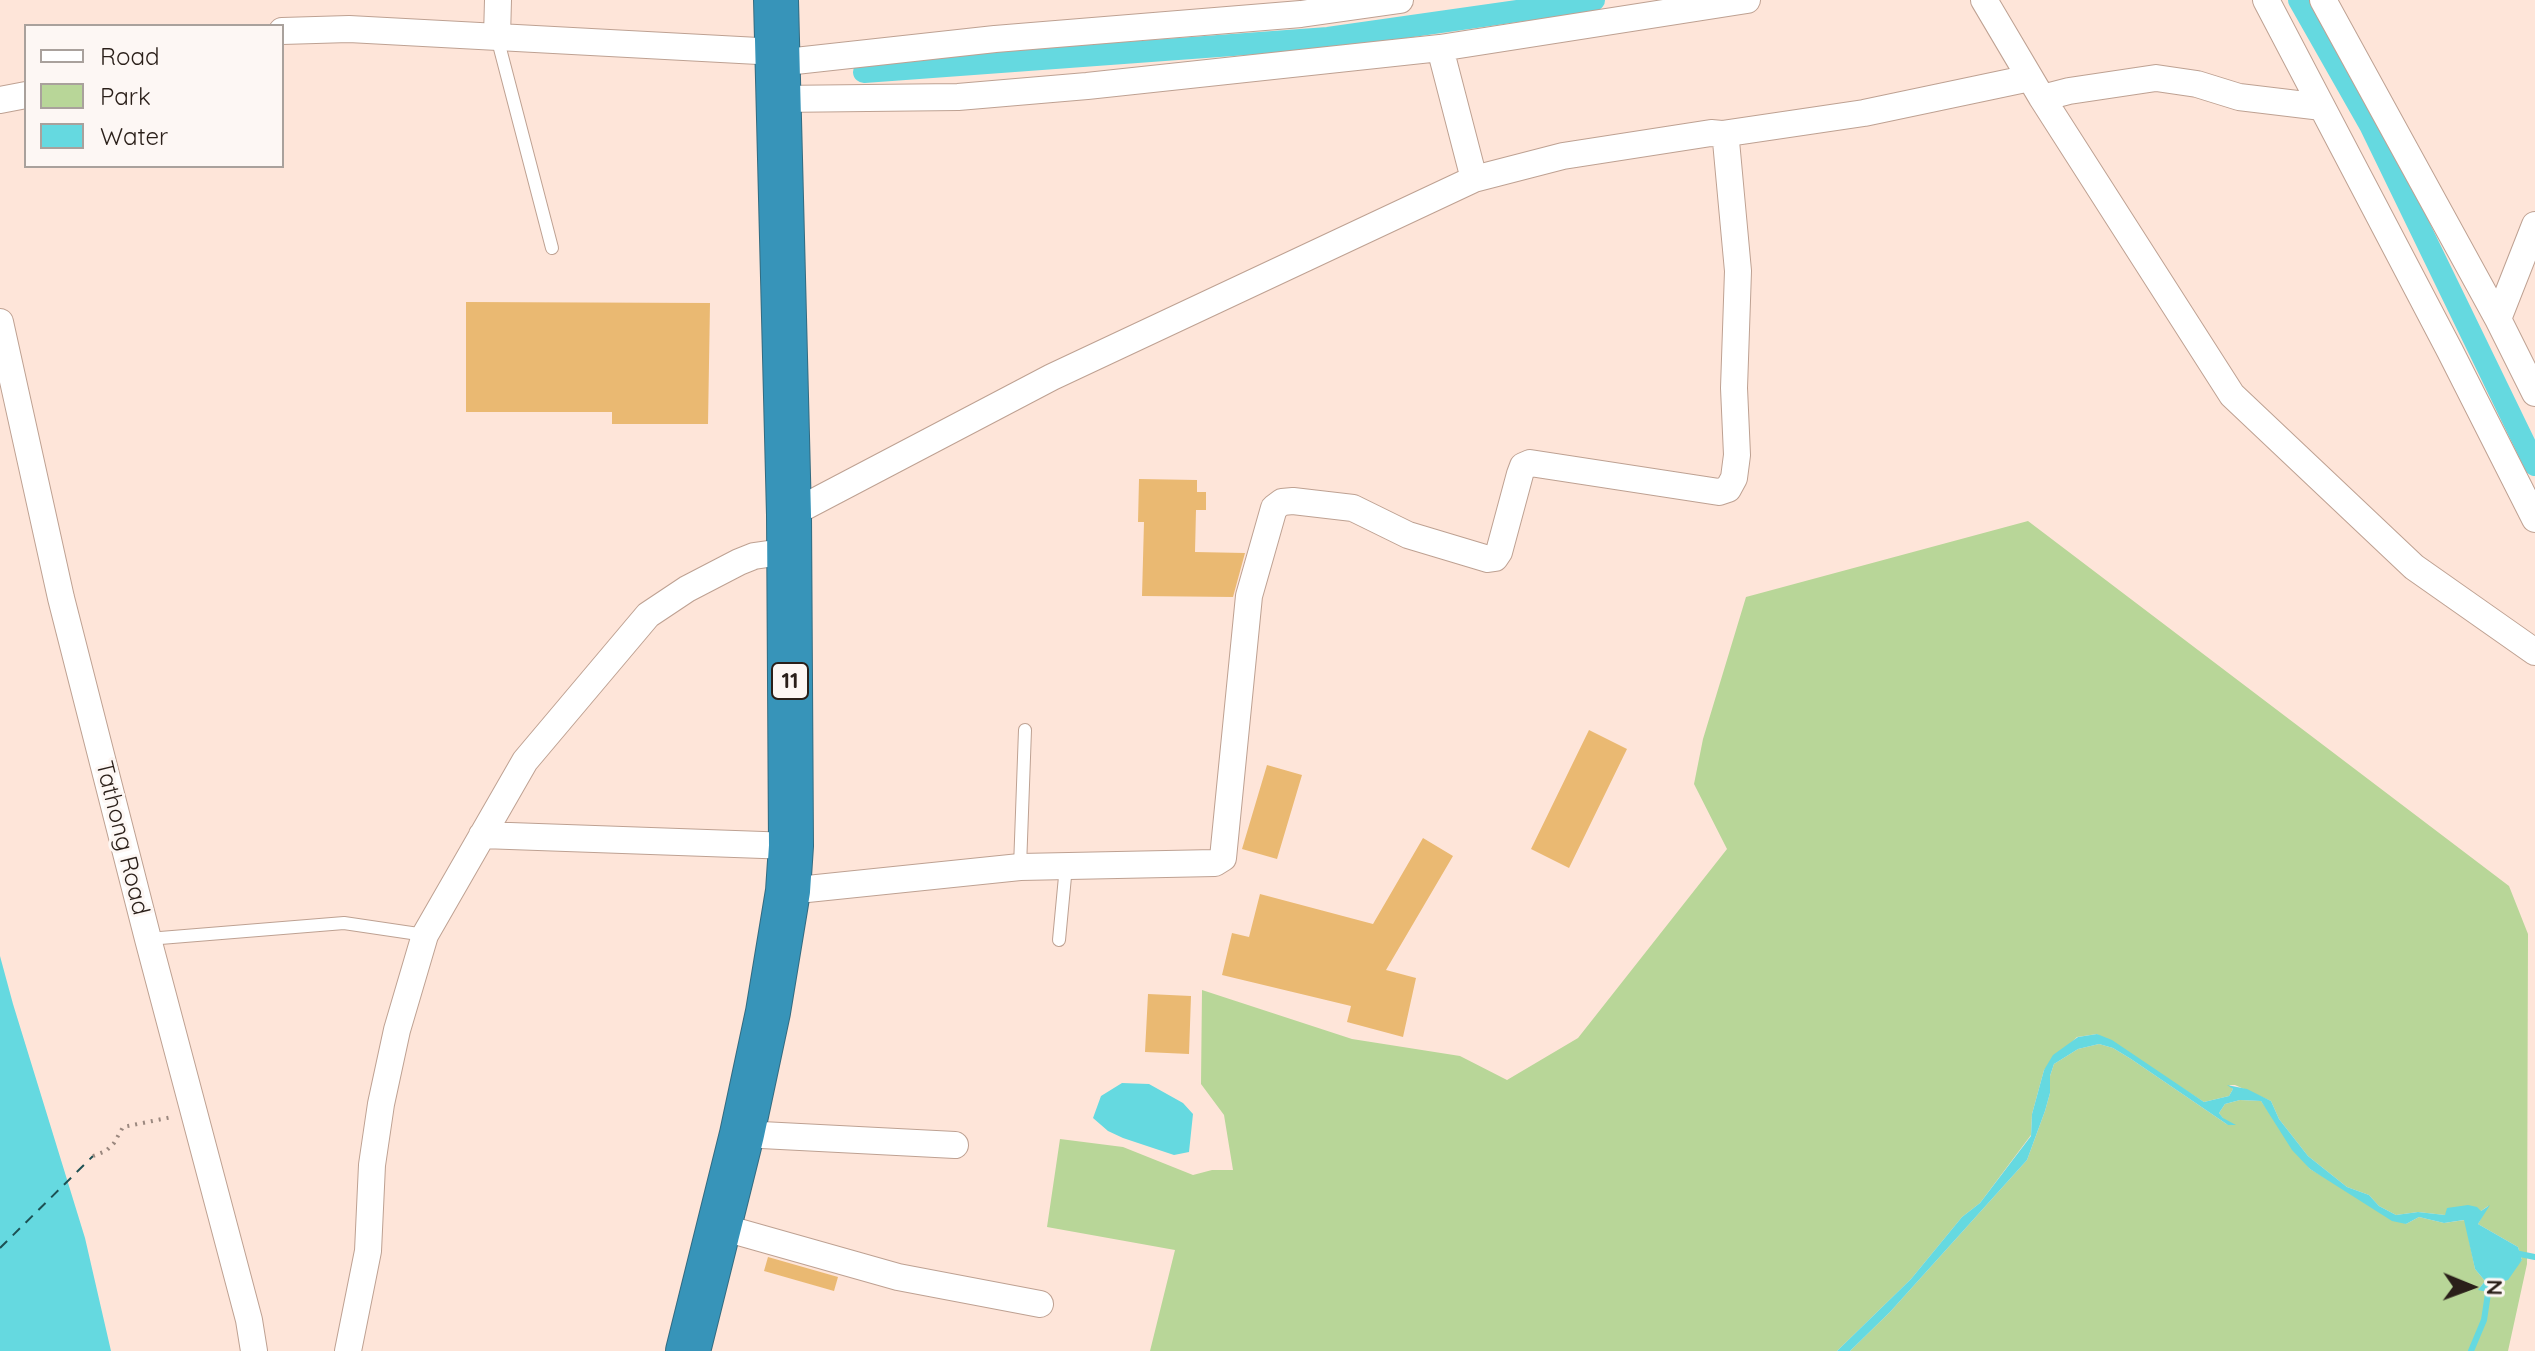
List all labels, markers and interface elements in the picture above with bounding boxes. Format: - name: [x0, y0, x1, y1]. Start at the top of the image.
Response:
- legend: [24, 24, 284, 168]
- text: Road: [100, 41, 160, 71]
- text: Park: [100, 81, 151, 111]
- text: Water: [100, 121, 168, 151]
- road number: 11: [772, 663, 808, 699]
- street label: Tathong Road: [89, 758, 155, 918]
- north arrow: [2431, 1247, 2511, 1327]
- text: N: [2481, 1279, 2509, 1296]

